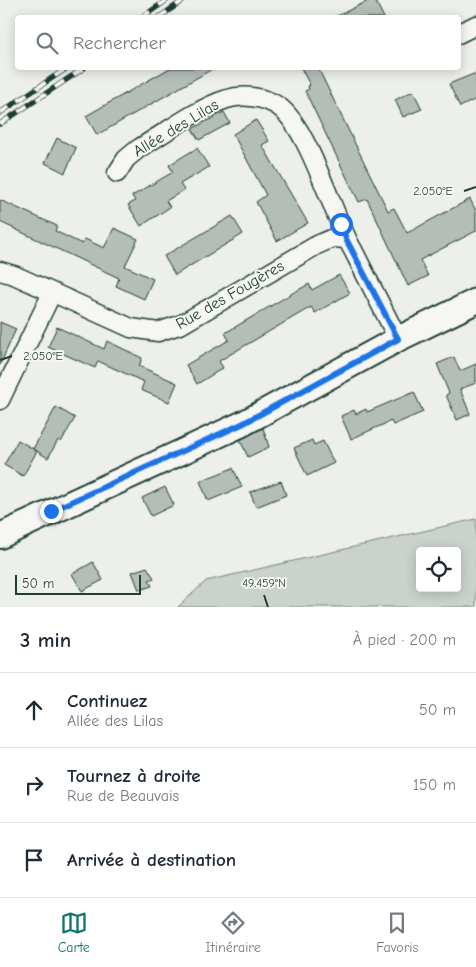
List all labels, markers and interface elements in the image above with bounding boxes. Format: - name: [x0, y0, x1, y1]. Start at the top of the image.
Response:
- search box: [15, 15, 461, 70]
- icon: search: [33, 29, 61, 57]
- text: Rechercher: [73, 32, 166, 54]
- street label: Allée des Lilas: [130, 95, 222, 160]
- text: 2.050°E: [413, 184, 453, 198]
- route start: [330, 213, 353, 236]
- street label: Rue des Fougères: [173, 257, 288, 333]
- text: 2.050°E: [23, 349, 63, 363]
- route end: [40, 500, 63, 523]
- map controls: [416, 547, 461, 592]
- button: locate: [416, 547, 461, 592]
- scale bar: [15, 572, 141, 595]
- text: 50 m: [22, 575, 54, 592]
- text: 49.459°N: [242, 576, 286, 590]
- text: 3 min: [20, 628, 71, 652]
- text: À pied · 200 m: [353, 631, 456, 649]
- text: Continuez: [67, 690, 147, 712]
- icon: ahead: [20, 696, 48, 724]
- text: 50 m: [419, 701, 456, 719]
- text: Allée des Lilas: [67, 712, 163, 730]
- text: Tournez à droite: [67, 765, 201, 787]
- icon: right: [20, 771, 48, 799]
- text: 150 m: [413, 776, 456, 794]
- text: Rue de Beauvais: [67, 787, 179, 805]
- icon: arrive: [20, 846, 48, 874]
- text: Arrivée à destination: [67, 849, 236, 871]
- tab: Carte: [58, 909, 90, 956]
- tab: Itinéraire: [205, 909, 261, 956]
- tab: Favoris: [376, 909, 418, 956]

